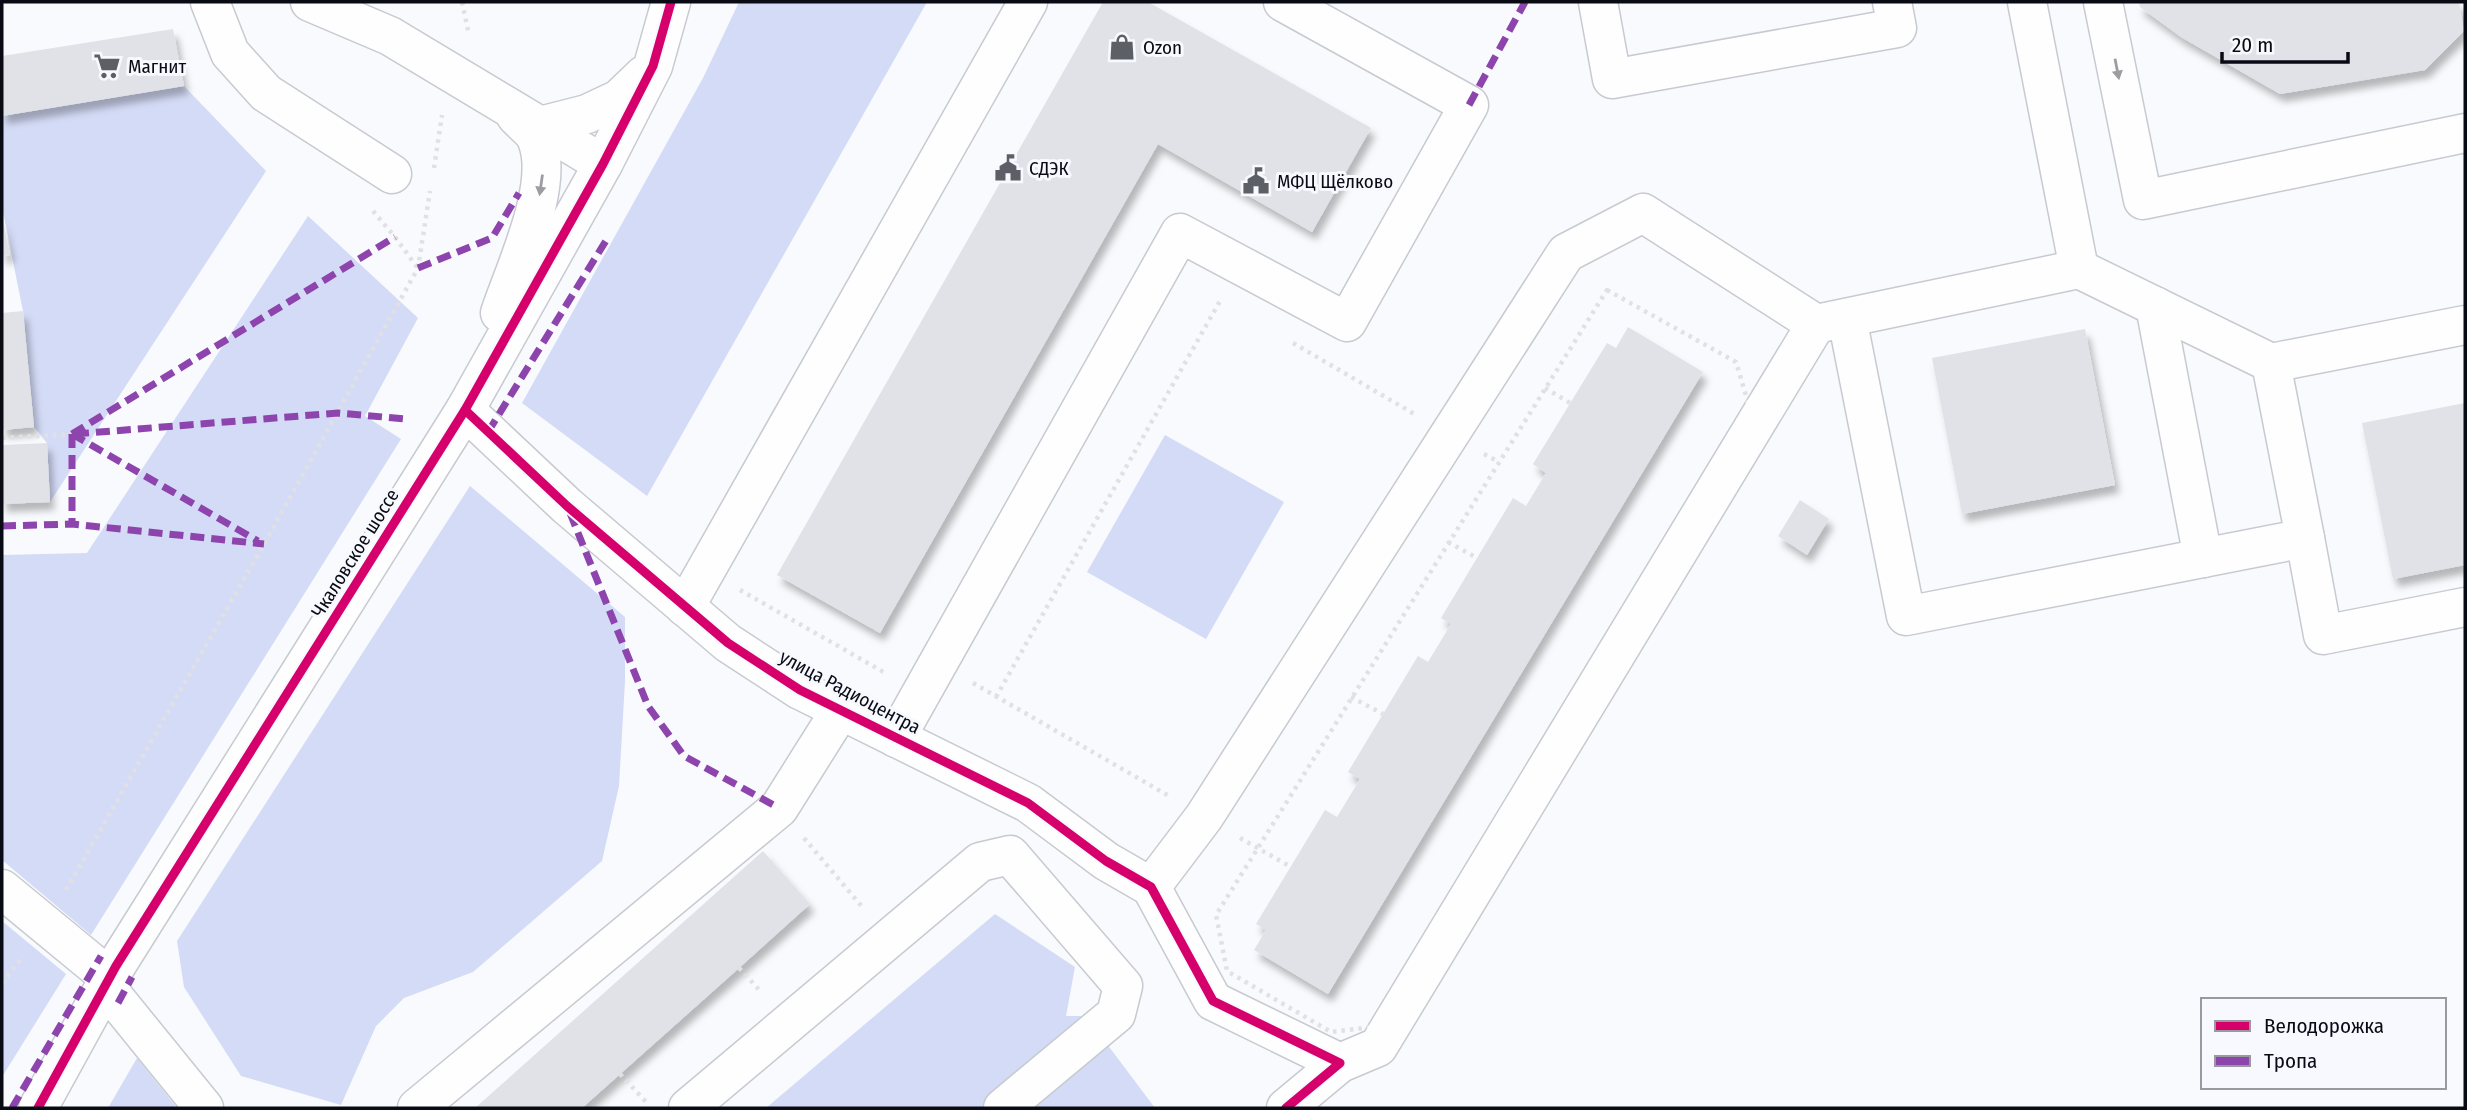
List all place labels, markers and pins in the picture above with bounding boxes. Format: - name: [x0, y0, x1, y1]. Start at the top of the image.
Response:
- shop icon: Ozon: [1107, 32, 1137, 62]
- place label: Ozon: [1143, 36, 1182, 59]
- supermarket icon: Магнит: [92, 51, 122, 81]
- place label: Магнит: [128, 55, 187, 78]
- public building icon: СДЭК: [993, 153, 1023, 183]
- place label: СДЭК: [1029, 157, 1069, 180]
- public building icon: МФЦ Щёлково: [1241, 166, 1271, 196]
- place label: МФЦ Щёлково: [1277, 170, 1393, 193]

